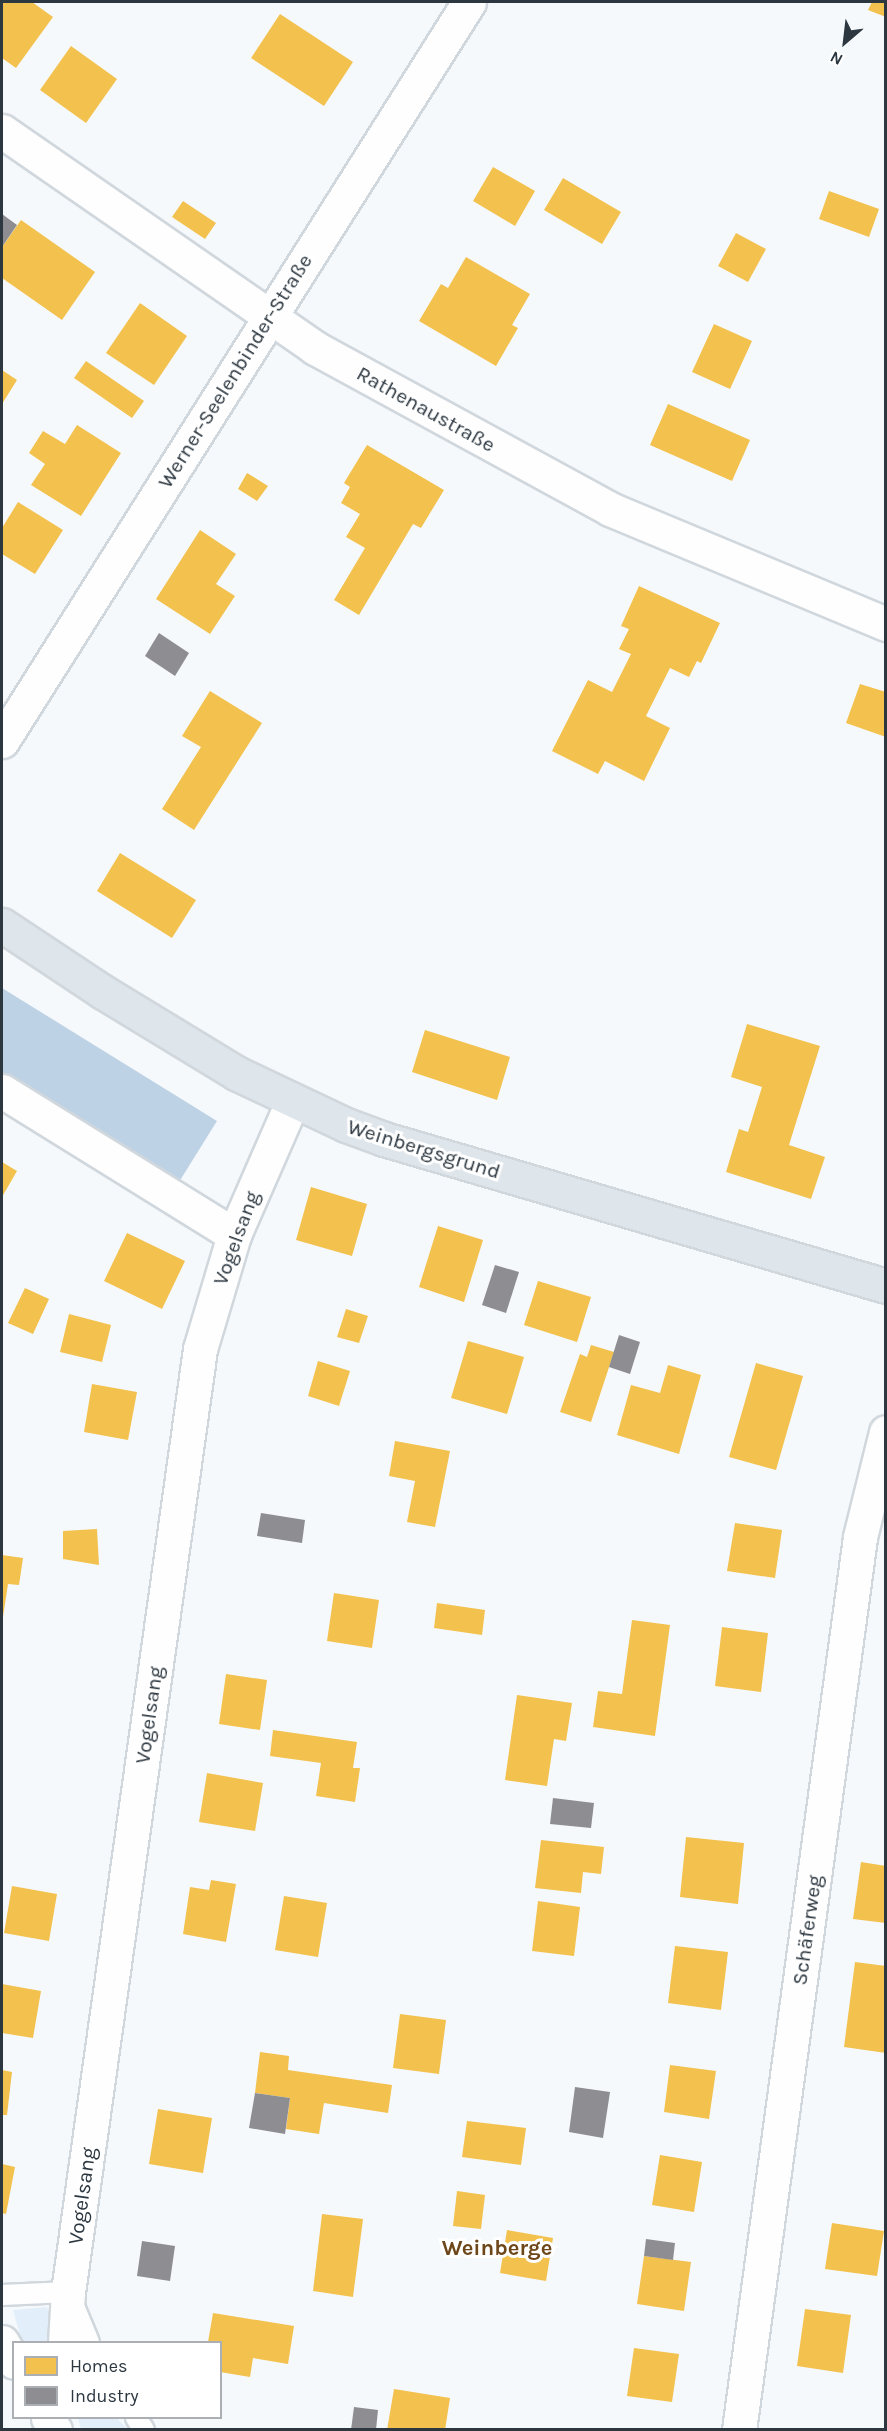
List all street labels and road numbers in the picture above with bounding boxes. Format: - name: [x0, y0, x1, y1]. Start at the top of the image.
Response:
- street label: Werner-Seelenbinder-Straße: [152, 249, 318, 493]
- street label: Rathenaustraße: [352, 361, 500, 457]
- street label: Weinbergsgrund: [345, 1114, 503, 1184]
- street label: Vogelsang: [207, 1188, 265, 1288]
- street label: Vogelsang: [130, 1665, 168, 1765]
- street label: Schäferweg: [787, 1873, 827, 1987]
- street label: Vogelsang: [63, 2146, 101, 2246]

